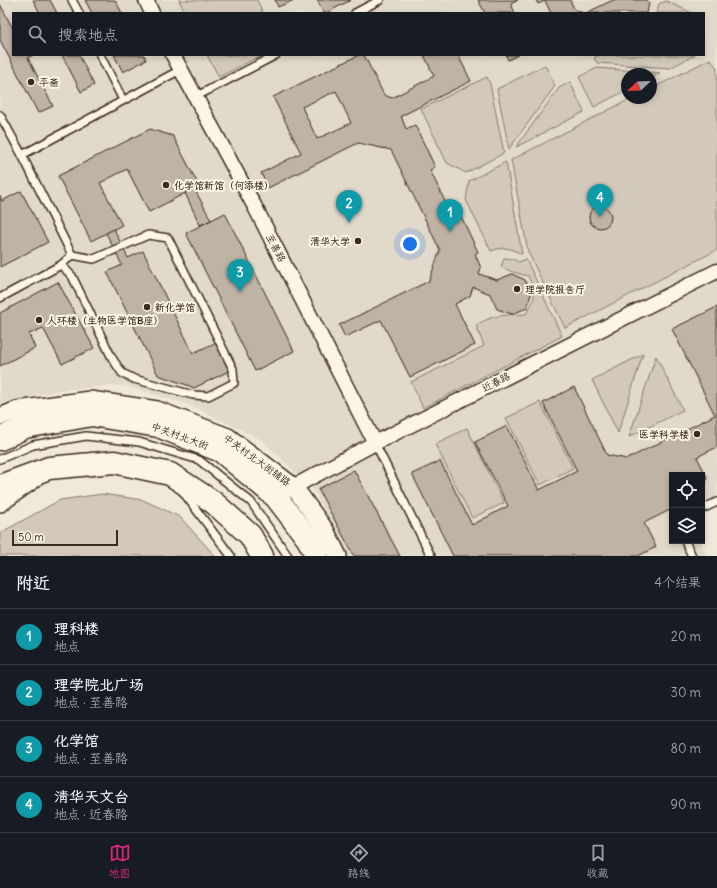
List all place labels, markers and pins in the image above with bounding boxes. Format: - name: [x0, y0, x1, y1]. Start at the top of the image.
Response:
- place label: 平斋: [39, 76, 59, 89]
- marker: 平斋: [26, 77, 36, 87]
- place label: 化学馆新馆（何添楼）: [174, 179, 274, 192]
- marker: 化学馆新馆（何添楼）: [161, 180, 171, 190]
- pin: 4: [587, 184, 613, 217]
- pin: 2: [336, 190, 362, 223]
- pin: 1: [437, 199, 463, 232]
- place label: 清华大学: [310, 235, 350, 248]
- marker: 清华大学: [353, 236, 363, 246]
- pin: 3: [227, 259, 253, 292]
- place label: 理学院报告厅: [525, 283, 585, 296]
- marker: 理学院报告厅: [512, 284, 522, 294]
- place label: 新化学馆: [155, 301, 195, 314]
- marker: 新化学馆: [142, 302, 152, 312]
- place label: 人环楼（生物医学馆B座）: [47, 314, 164, 327]
- marker: 人环楼（生物医学馆B座）: [34, 315, 44, 325]
- place label: 医学科学楼: [639, 428, 689, 441]
- marker: 医学科学楼: [692, 429, 702, 439]

